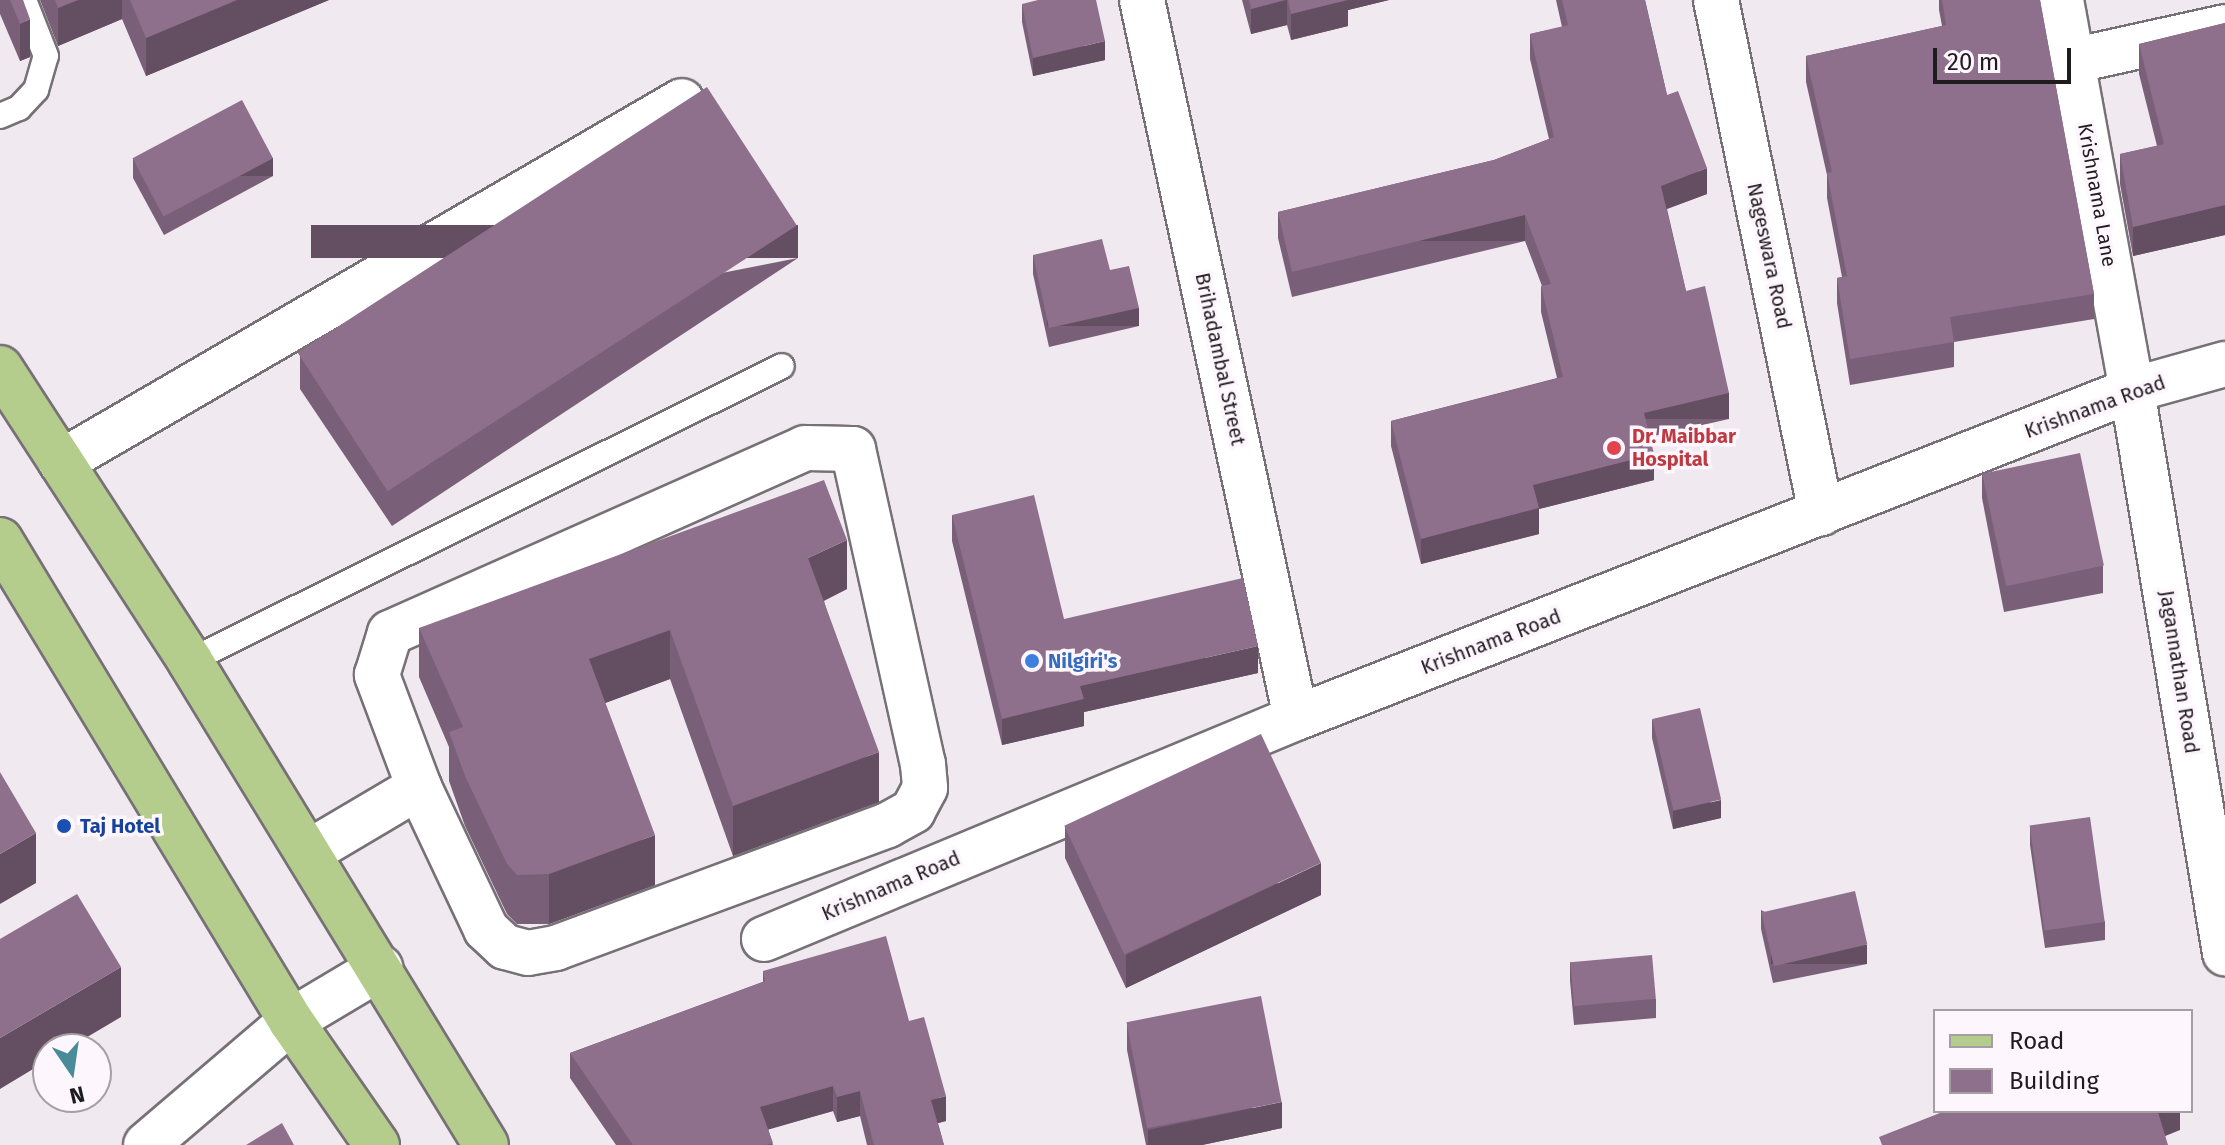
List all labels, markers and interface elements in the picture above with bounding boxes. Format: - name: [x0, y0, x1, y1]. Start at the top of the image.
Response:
- scale bar: [1937, 32, 2075, 82]
- text: 20 m: [1947, 48, 1999, 76]
- street label: Krishnama Lane: [2073, 121, 2121, 269]
- street label: Nageswara Road: [1742, 181, 1796, 331]
- street label: Brihadambal Street: [1190, 270, 1250, 448]
- street label: Krishnama Road: [2021, 370, 2169, 444]
- place label: Dr. Maibbar Hospital: [1632, 424, 1736, 471]
- marker: Dr. Maibbar Hospital: [1603, 437, 1625, 459]
- street label: Jagannathan Road: [2154, 589, 2204, 755]
- street label: Krishnama Road: [1418, 604, 1564, 680]
- place label: Nilgiri's: [1048, 649, 1117, 673]
- marker: Nilgiri's: [1023, 652, 1041, 670]
- place label: Taj Hotel: [80, 814, 160, 838]
- marker: Taj Hotel: [55, 817, 73, 835]
- street label: Krishnama Road: [818, 846, 964, 926]
- legend: [1933, 1009, 2193, 1113]
- text: Road: [2009, 1027, 2064, 1055]
- north arrow: [32, 1033, 112, 1113]
- text: Building: [2009, 1067, 2099, 1095]
- text: N: [67, 1080, 87, 1110]

